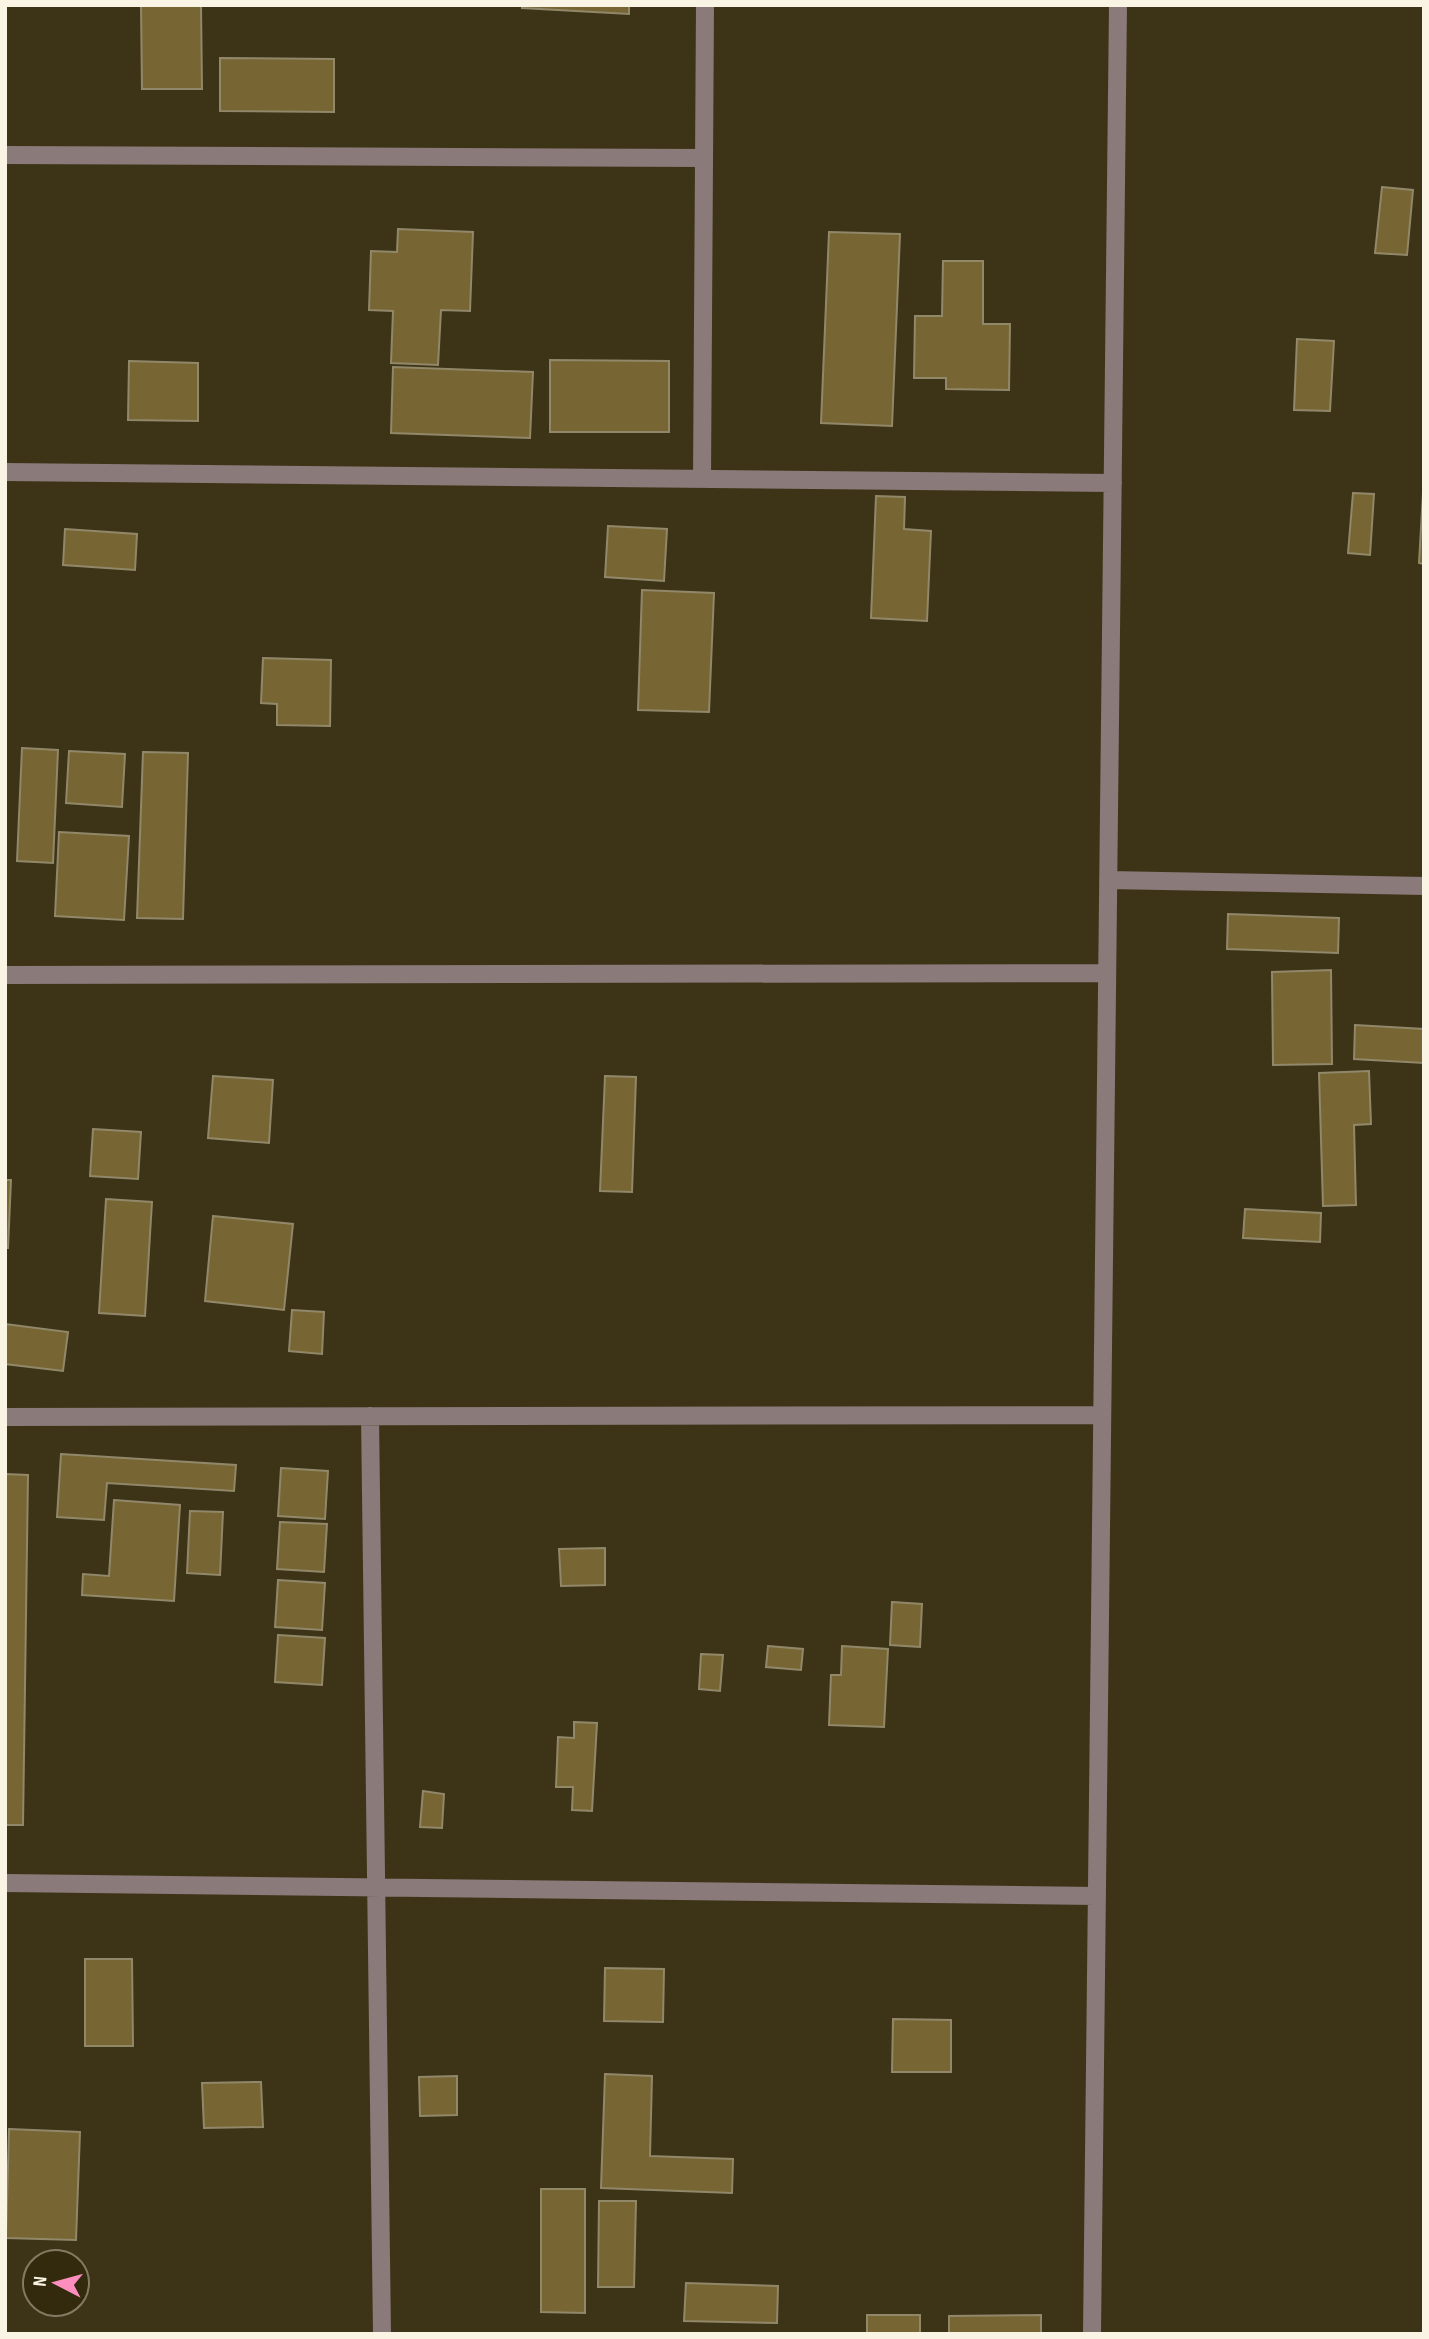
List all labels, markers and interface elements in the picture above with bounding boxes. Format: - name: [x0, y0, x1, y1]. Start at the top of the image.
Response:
- north arrow: [21, 2248, 91, 2318]
- text: N: [29, 2275, 53, 2288]

